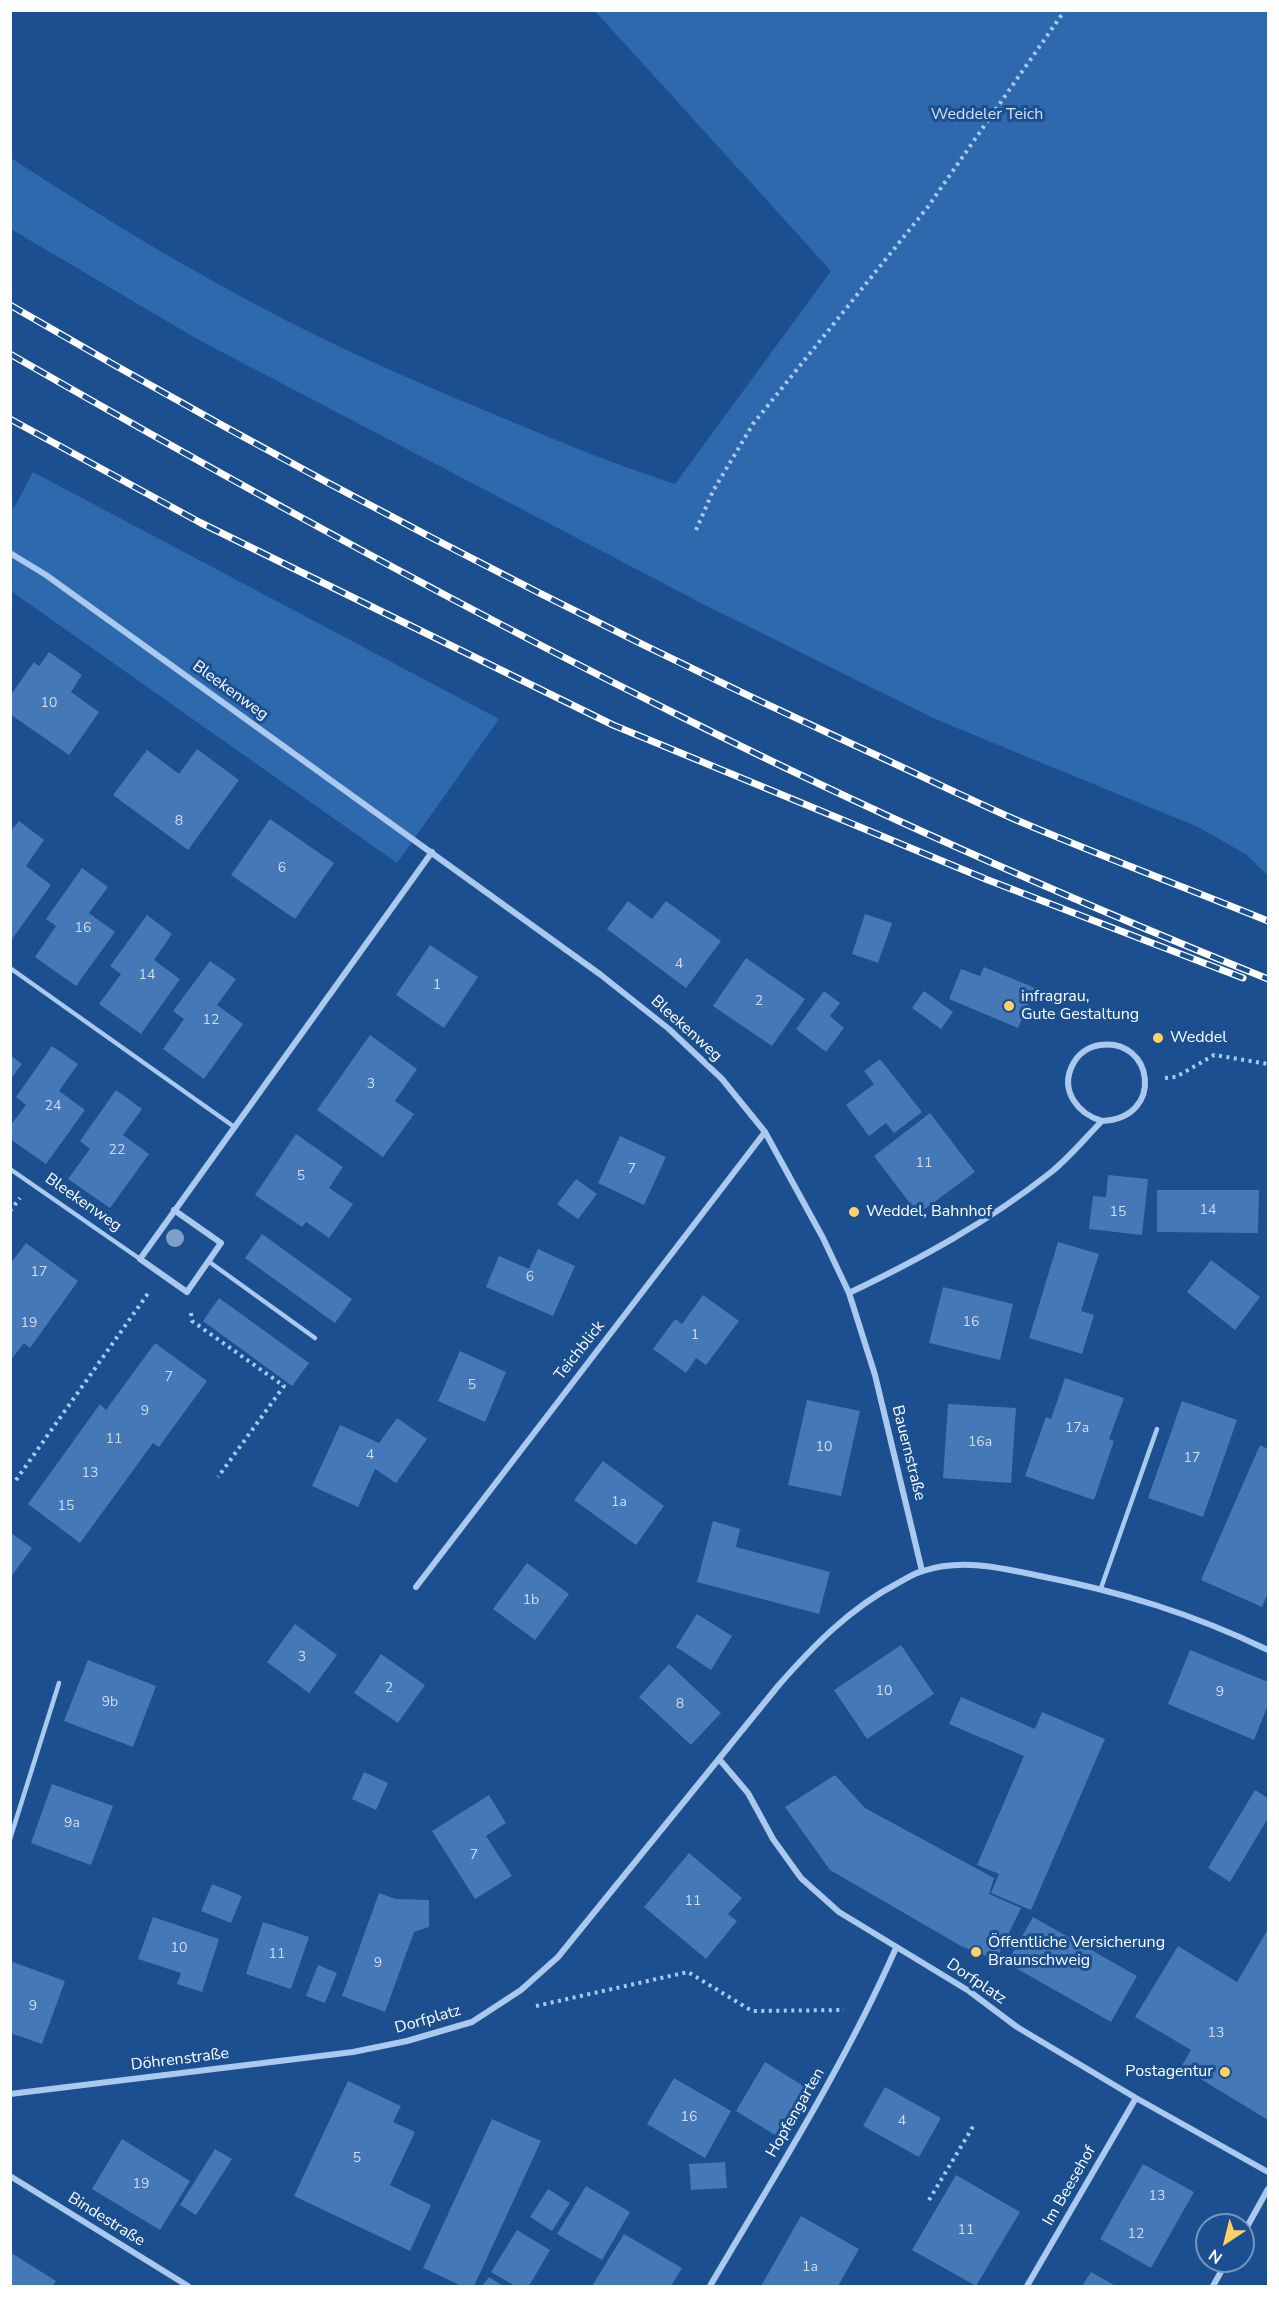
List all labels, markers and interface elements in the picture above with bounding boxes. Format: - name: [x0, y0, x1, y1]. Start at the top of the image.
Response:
- park label: Weddeler Teich: [931, 105, 1043, 125]
- street label: Bleekenweg: [188, 657, 272, 725]
- house number: 10: [41, 696, 57, 712]
- house number: 8: [175, 814, 183, 830]
- house number: 6: [278, 861, 286, 877]
- house number: 16: [75, 921, 91, 937]
- house number: 4: [675, 957, 683, 973]
- house number: 14: [139, 968, 155, 984]
- house number: 1: [433, 978, 441, 994]
- place label: infragrau, Gute Gestaltung: [1021, 987, 1139, 1025]
- street label: Bleekenweg: [646, 992, 726, 1066]
- house number: 2: [755, 994, 763, 1010]
- marker: infragrau, Gute Gestaltung: [1002, 999, 1016, 1013]
- house number: 12: [203, 1013, 219, 1029]
- place label: Weddel: [1170, 1028, 1227, 1048]
- marker: Weddel: [1151, 1031, 1165, 1045]
- house number: 3: [367, 1077, 375, 1093]
- house number: 24: [45, 1099, 61, 1115]
- house number: 22: [109, 1143, 125, 1159]
- house number: 11: [916, 1156, 932, 1172]
- house number: 7: [628, 1162, 636, 1178]
- house number: 5: [297, 1169, 305, 1185]
- street label: Bleekenweg: [41, 1170, 125, 1236]
- place label: Weddel, Bahnhof: [866, 1202, 992, 1222]
- house number: 14: [1200, 1203, 1216, 1219]
- marker: Weddel, Bahnhof: [847, 1205, 861, 1219]
- house number: 15: [1110, 1205, 1126, 1221]
- house number: 17: [31, 1265, 47, 1281]
- house number: 6: [526, 1270, 534, 1286]
- house number: 16: [963, 1315, 979, 1331]
- house number: 19: [21, 1316, 37, 1332]
- street label: Teichblick: [551, 1317, 609, 1385]
- house number: 1: [691, 1328, 699, 1344]
- house number: 7: [165, 1370, 173, 1386]
- house number: 5: [468, 1378, 476, 1394]
- street label: Bauernstraße: [887, 1403, 929, 1503]
- house number: 9: [141, 1404, 149, 1420]
- house number: 17a: [1065, 1421, 1089, 1437]
- house number: 11: [106, 1432, 122, 1448]
- house number: 16a: [968, 1435, 992, 1451]
- house number: 10: [816, 1440, 832, 1456]
- house number: 4: [366, 1448, 374, 1464]
- house number: 17: [1184, 1451, 1200, 1467]
- house number: 13: [82, 1466, 98, 1482]
- house number: 1a: [611, 1495, 627, 1511]
- house number: 15: [58, 1499, 74, 1515]
- house number: 1b: [523, 1593, 539, 1609]
- house number: 3: [298, 1650, 306, 1666]
- house number: 2: [385, 1681, 393, 1697]
- house number: 10: [876, 1684, 892, 1700]
- house number: 9: [1216, 1685, 1224, 1701]
- house number: 9b: [102, 1695, 118, 1711]
- house number: 8: [676, 1697, 684, 1713]
- house number: 9a: [64, 1816, 80, 1832]
- house number: 7: [470, 1848, 478, 1864]
- house number: 11: [685, 1894, 701, 1910]
- place label: Öffentliche Versicherung Braunschweig: [988, 1933, 1165, 1971]
- house number: 10: [171, 1941, 187, 1957]
- marker: Öffentliche Versicherung Braunschweig: [969, 1945, 983, 1959]
- house number: 11: [269, 1947, 285, 1963]
- street label: Dorfplatz: [943, 1955, 1009, 2009]
- house number: 9: [374, 1956, 382, 1972]
- house number: 9: [29, 1999, 37, 2015]
- street label: Dorfplatz: [393, 2001, 463, 2039]
- house number: 13: [1208, 2026, 1224, 2042]
- street label: Döhrenstraße: [130, 2044, 230, 2076]
- place label: Postagentur: [1125, 2062, 1213, 2082]
- street label: Hopfengarten: [763, 2065, 829, 2161]
- marker: Postagentur: [1218, 2065, 1232, 2079]
- house number: 16: [681, 2110, 697, 2126]
- house number: 4: [898, 2114, 906, 2130]
- street label: Im Beesehof: [1039, 2143, 1101, 2229]
- house number: 5: [353, 2151, 361, 2167]
- house number: 19: [133, 2177, 149, 2193]
- street label: Bindestraße: [64, 2189, 148, 2251]
- house number: 13: [1149, 2189, 1165, 2205]
- north arrow: [1195, 2213, 1255, 2273]
- house number: 11: [958, 2223, 974, 2239]
- house number: 12: [1128, 2227, 1144, 2243]
- text: N: [1205, 2244, 1227, 2269]
- house number: 1a: [802, 2260, 818, 2276]

